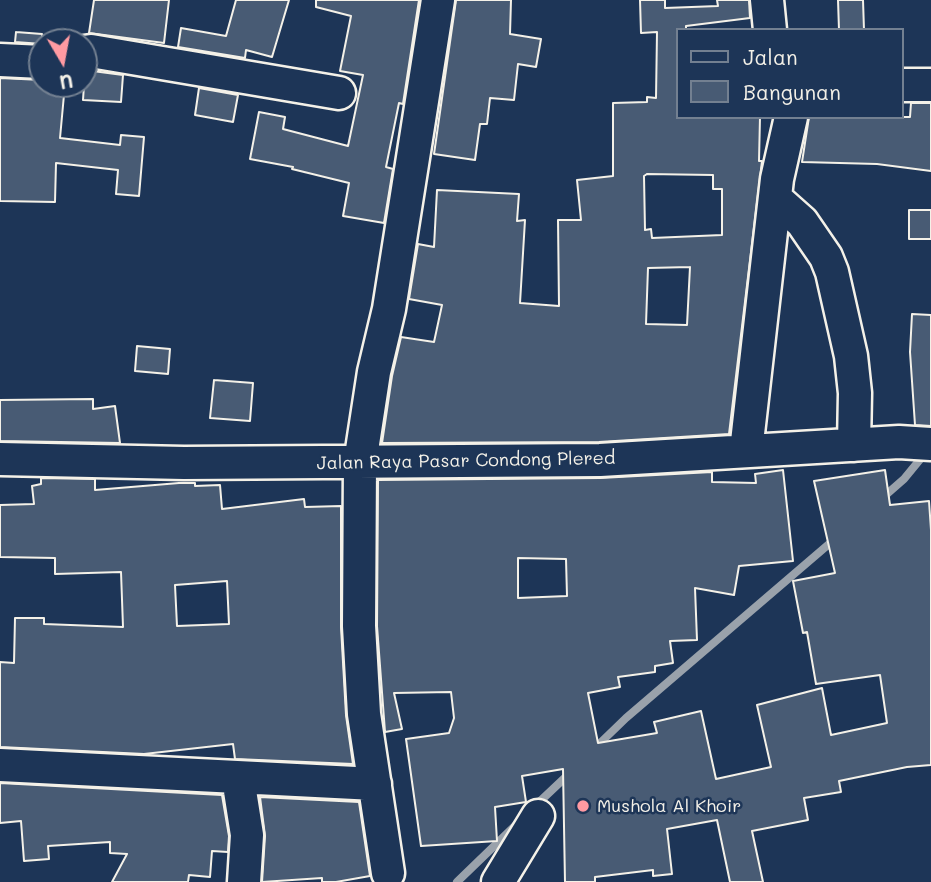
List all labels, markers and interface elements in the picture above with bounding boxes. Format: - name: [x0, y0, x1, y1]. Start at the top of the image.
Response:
- north arrow: [28, 28, 98, 98]
- legend: [676, 28, 903, 119]
- text: Jalan: [743, 43, 798, 70]
- text: U: [58, 69, 75, 96]
- text: Bangunan: [743, 78, 841, 105]
- street label: Jalan Raya Pasar Condong Plered: [317, 448, 615, 474]
- place label: Mushola Al Khoir: [597, 795, 741, 817]
- marker: Mushola Al Khoir: [575, 798, 591, 814]

